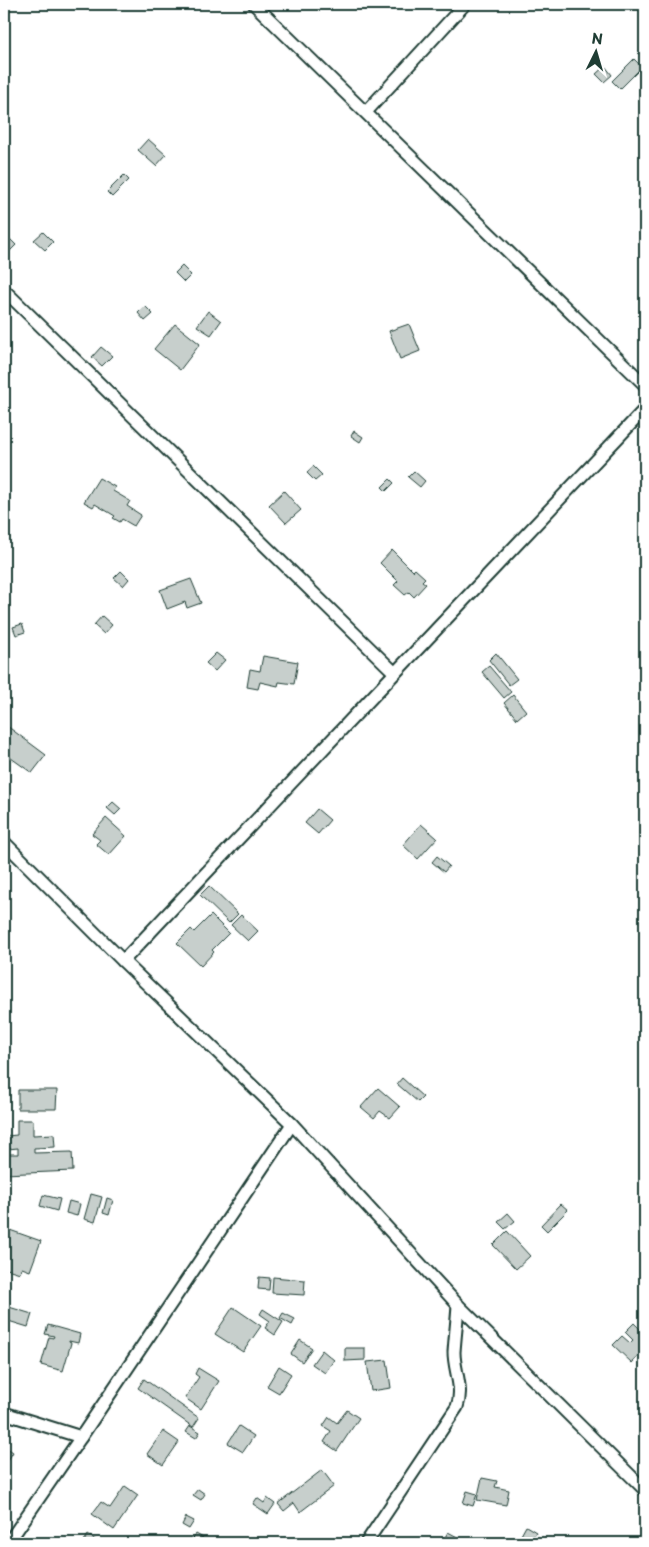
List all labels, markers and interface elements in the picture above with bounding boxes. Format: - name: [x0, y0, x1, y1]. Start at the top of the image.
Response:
- north arrow: [572, 28, 622, 78]
- text: N: [591, 28, 604, 49]

